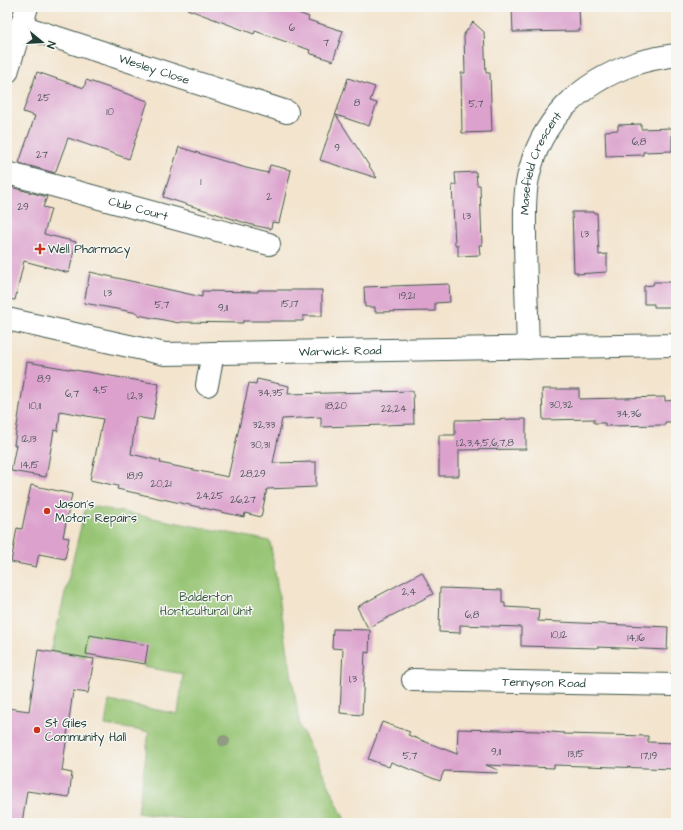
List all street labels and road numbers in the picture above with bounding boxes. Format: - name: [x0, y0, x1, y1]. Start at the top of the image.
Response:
- street label: Wesley Close: [117, 50, 192, 89]
- street label: Masefield Crescent: [517, 108, 566, 215]
- street label: Club Court: [107, 193, 170, 225]
- street label: Warwick Road: [299, 342, 382, 361]
- street label: Tennyson Road: [502, 674, 586, 692]

